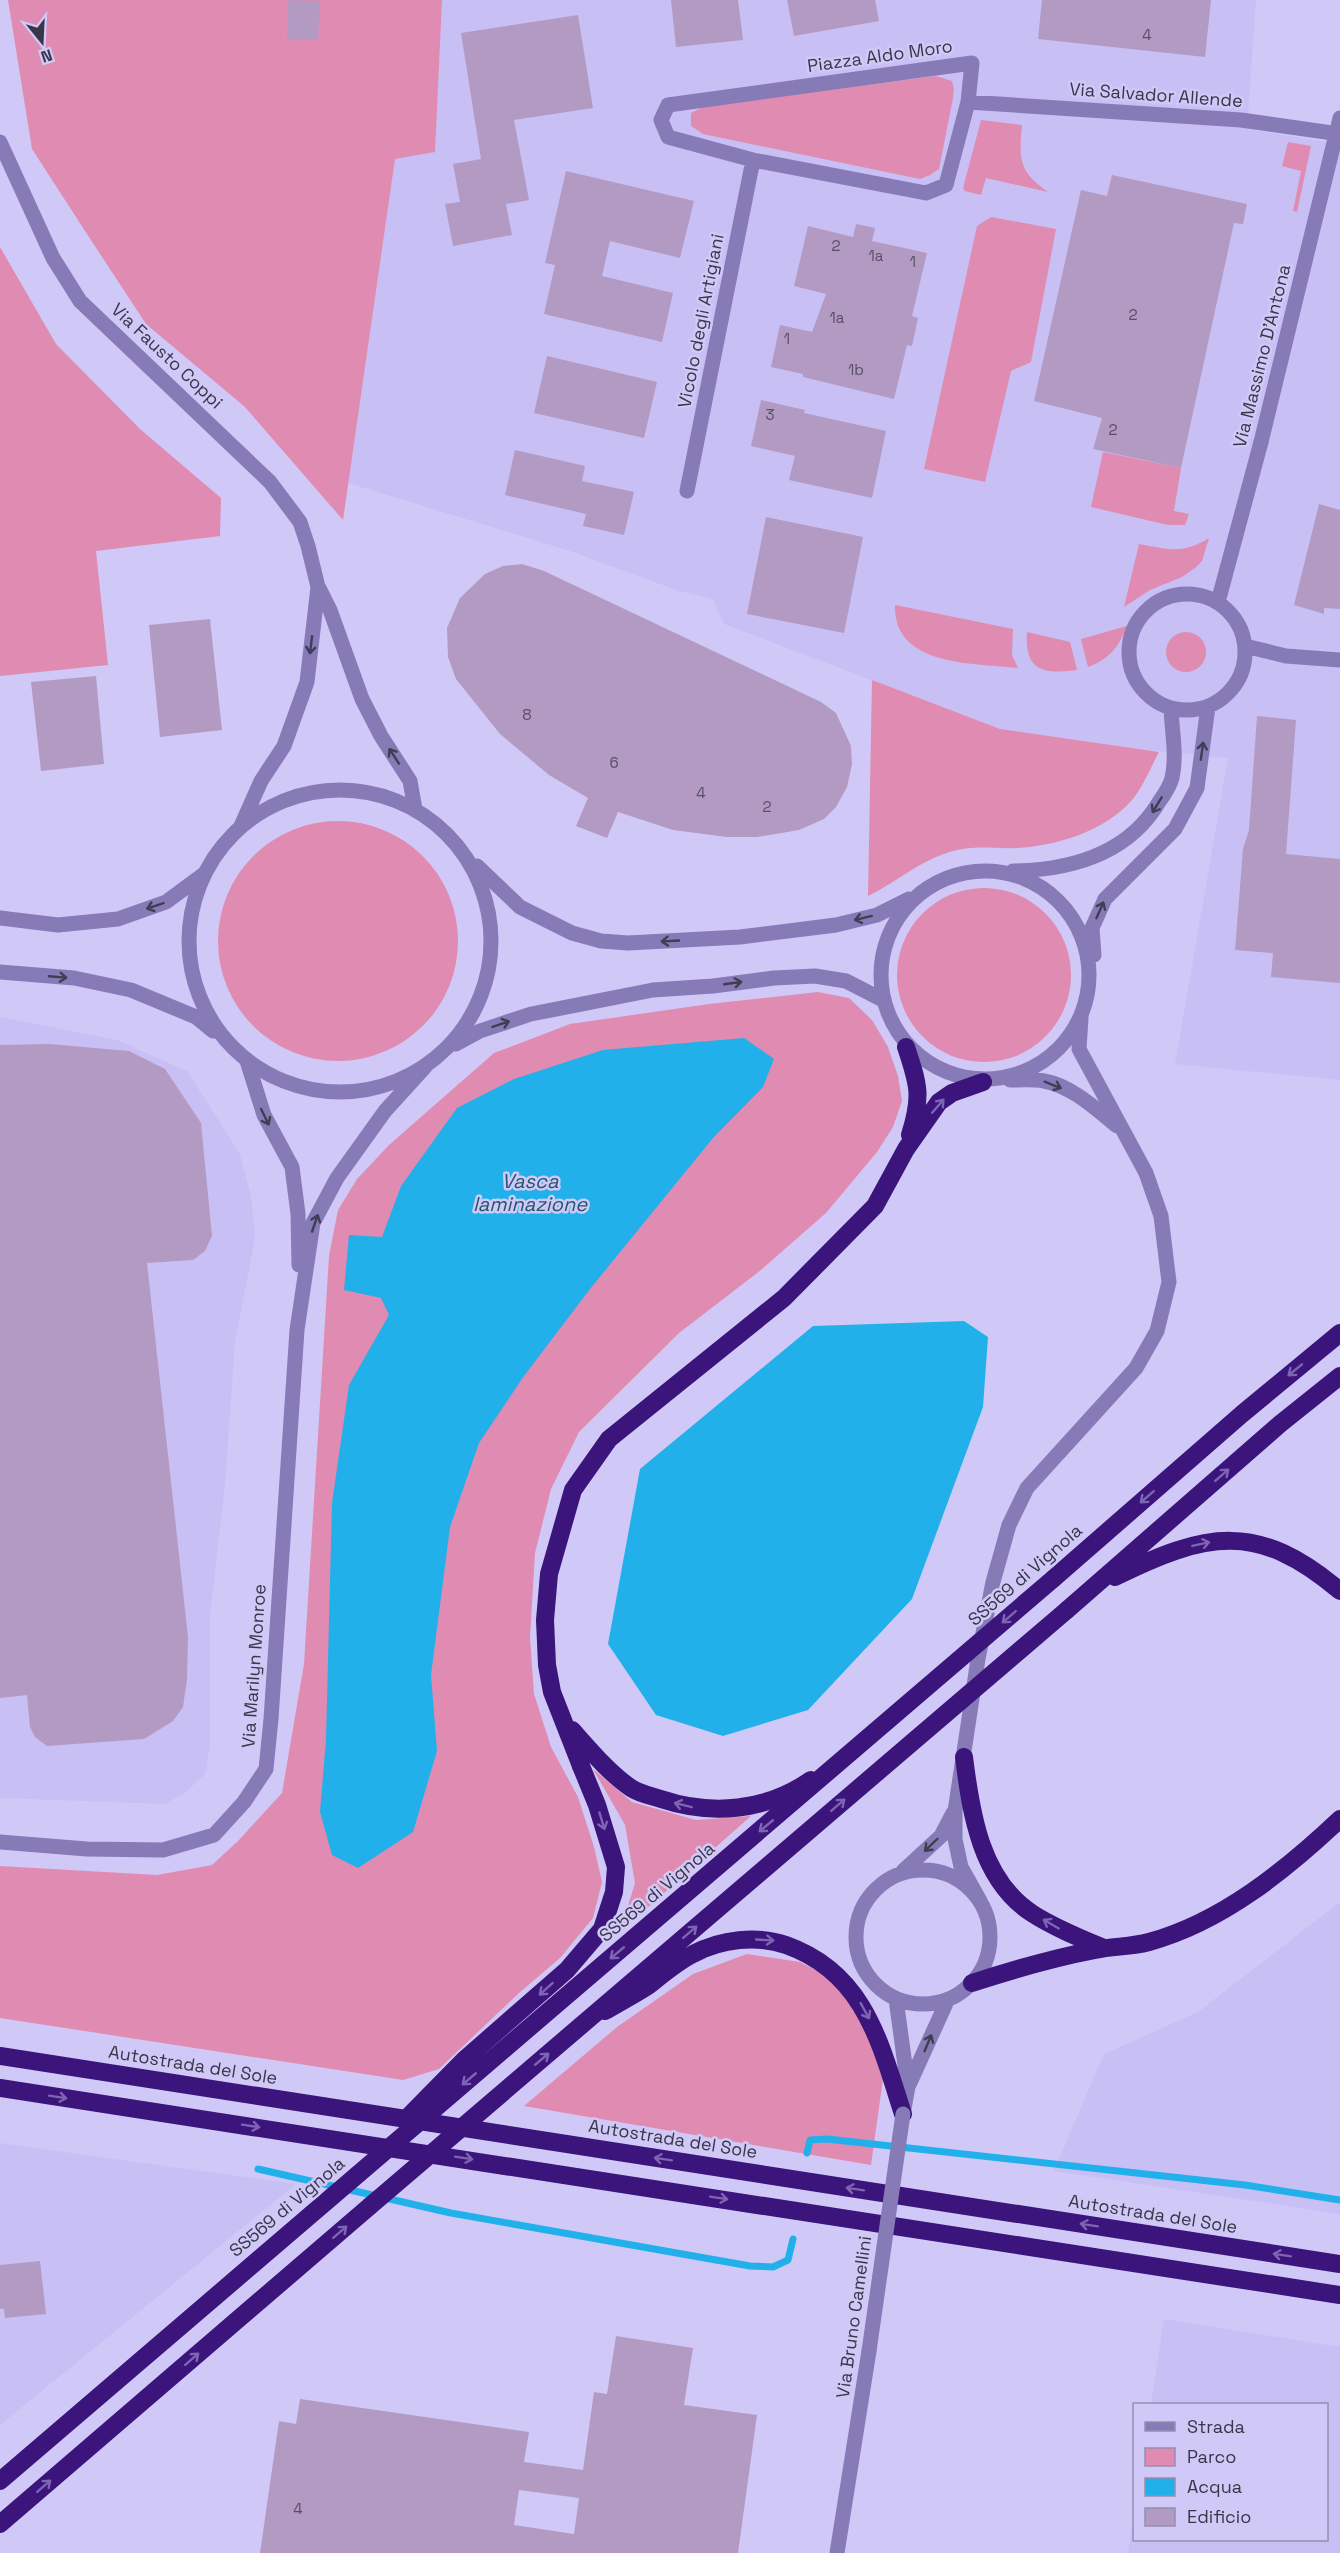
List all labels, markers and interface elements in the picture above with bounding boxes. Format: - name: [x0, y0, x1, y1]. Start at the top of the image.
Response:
- north arrow: [12, 12, 72, 72]
- house number: 4: [1142, 25, 1152, 44]
- street label: Piazza Aldo Moro: [806, 34, 954, 77]
- text: N: [38, 44, 55, 67]
- street label: Via Salvador Allende: [1069, 77, 1244, 112]
- street label: Vicolo degli Artigiani: [672, 232, 729, 410]
- house number: 2: [831, 236, 841, 255]
- house number: 1a: [869, 246, 884, 265]
- house number: 1: [910, 252, 916, 271]
- street label: Via Massimo D'Antona: [1228, 262, 1295, 450]
- street label: Via Fausto Coppi: [107, 298, 228, 413]
- house number: 2: [1128, 305, 1138, 324]
- house number: 1a: [830, 308, 845, 327]
- house number: 1: [784, 329, 790, 348]
- house number: 1b: [848, 360, 864, 379]
- house number: 3: [765, 405, 775, 424]
- house number: 2: [1108, 420, 1118, 439]
- one-way arrow: [305, 634, 316, 654]
- house number: 8: [522, 705, 532, 724]
- one-way arrow: [1196, 742, 1207, 761]
- one-way arrow: [387, 748, 399, 765]
- house number: 6: [609, 753, 619, 772]
- house number: 4: [696, 783, 706, 802]
- one-way arrow: [1151, 796, 1163, 813]
- house number: 2: [762, 797, 772, 816]
- one-way arrow: [1095, 901, 1106, 920]
- one-way arrow: [146, 902, 165, 913]
- one-way arrow: [854, 913, 873, 924]
- one-way arrow: [661, 935, 681, 946]
- one-way arrow: [48, 971, 68, 982]
- one-way arrow: [723, 978, 743, 989]
- one-way arrow: [491, 1017, 510, 1028]
- one-way arrow: [1043, 1080, 1062, 1091]
- one-way arrow: [930, 1099, 944, 1115]
- one-way arrow: [260, 1107, 272, 1125]
- water label: Vasca laminazione: [473, 1168, 588, 1217]
- one-way arrow: [310, 1215, 321, 1233]
- one-way arrow: [1287, 1364, 1303, 1377]
- one-way arrow: [1214, 1468, 1229, 1482]
- one-way arrow: [1140, 1490, 1155, 1504]
- street label: SS569 di Vignola: [963, 1519, 1087, 1631]
- one-way arrow: [1191, 1538, 1210, 1550]
- street label: Via Marilyn Monroe: [236, 1583, 271, 1749]
- one-way arrow: [1002, 1610, 1017, 1624]
- one-way arrow: [830, 1798, 845, 1812]
- one-way arrow: [674, 1799, 693, 1811]
- one-way arrow: [597, 1811, 608, 1830]
- one-way arrow: [758, 1820, 774, 1833]
- street label: SS569 di Vignola: [594, 1837, 719, 1947]
- one-way arrow: [924, 1838, 939, 1853]
- one-way arrow: [1043, 1918, 1060, 1930]
- one-way arrow: [682, 1925, 697, 1939]
- one-way arrow: [754, 1935, 774, 1946]
- one-way arrow: [610, 1946, 625, 1960]
- one-way arrow: [538, 1982, 553, 1996]
- one-way arrow: [859, 2003, 871, 2020]
- one-way arrow: [923, 2035, 934, 2053]
- street label: Autostrada del Sole: [107, 2040, 279, 2089]
- one-way arrow: [534, 2052, 549, 2066]
- one-way arrow: [461, 2073, 477, 2086]
- one-way arrow: [47, 2091, 67, 2102]
- street label: Autostrada del Sole: [587, 2114, 759, 2163]
- one-way arrow: [240, 2121, 260, 2132]
- street label: SS569 di Vignola: [224, 2152, 349, 2262]
- one-way arrow: [454, 2153, 474, 2164]
- one-way arrow: [653, 2153, 673, 2164]
- one-way arrow: [846, 2183, 866, 2194]
- street label: Autostrada del Sole: [1067, 2189, 1239, 2238]
- one-way arrow: [709, 2192, 729, 2203]
- one-way arrow: [1080, 2220, 1100, 2231]
- one-way arrow: [332, 2225, 347, 2239]
- street label: Via Bruno Camellini: [831, 2234, 876, 2400]
- one-way arrow: [1273, 2249, 1293, 2260]
- one-way arrow: [184, 2352, 199, 2366]
- legend: [1133, 2403, 1328, 2541]
- text: Strada: [1187, 2415, 1245, 2438]
- text: Parco: [1187, 2445, 1236, 2468]
- text: Acqua: [1187, 2475, 1242, 2498]
- one-way arrow: [36, 2479, 51, 2493]
- house number: 4: [293, 2499, 303, 2518]
- text: Edificio: [1187, 2505, 1251, 2528]

